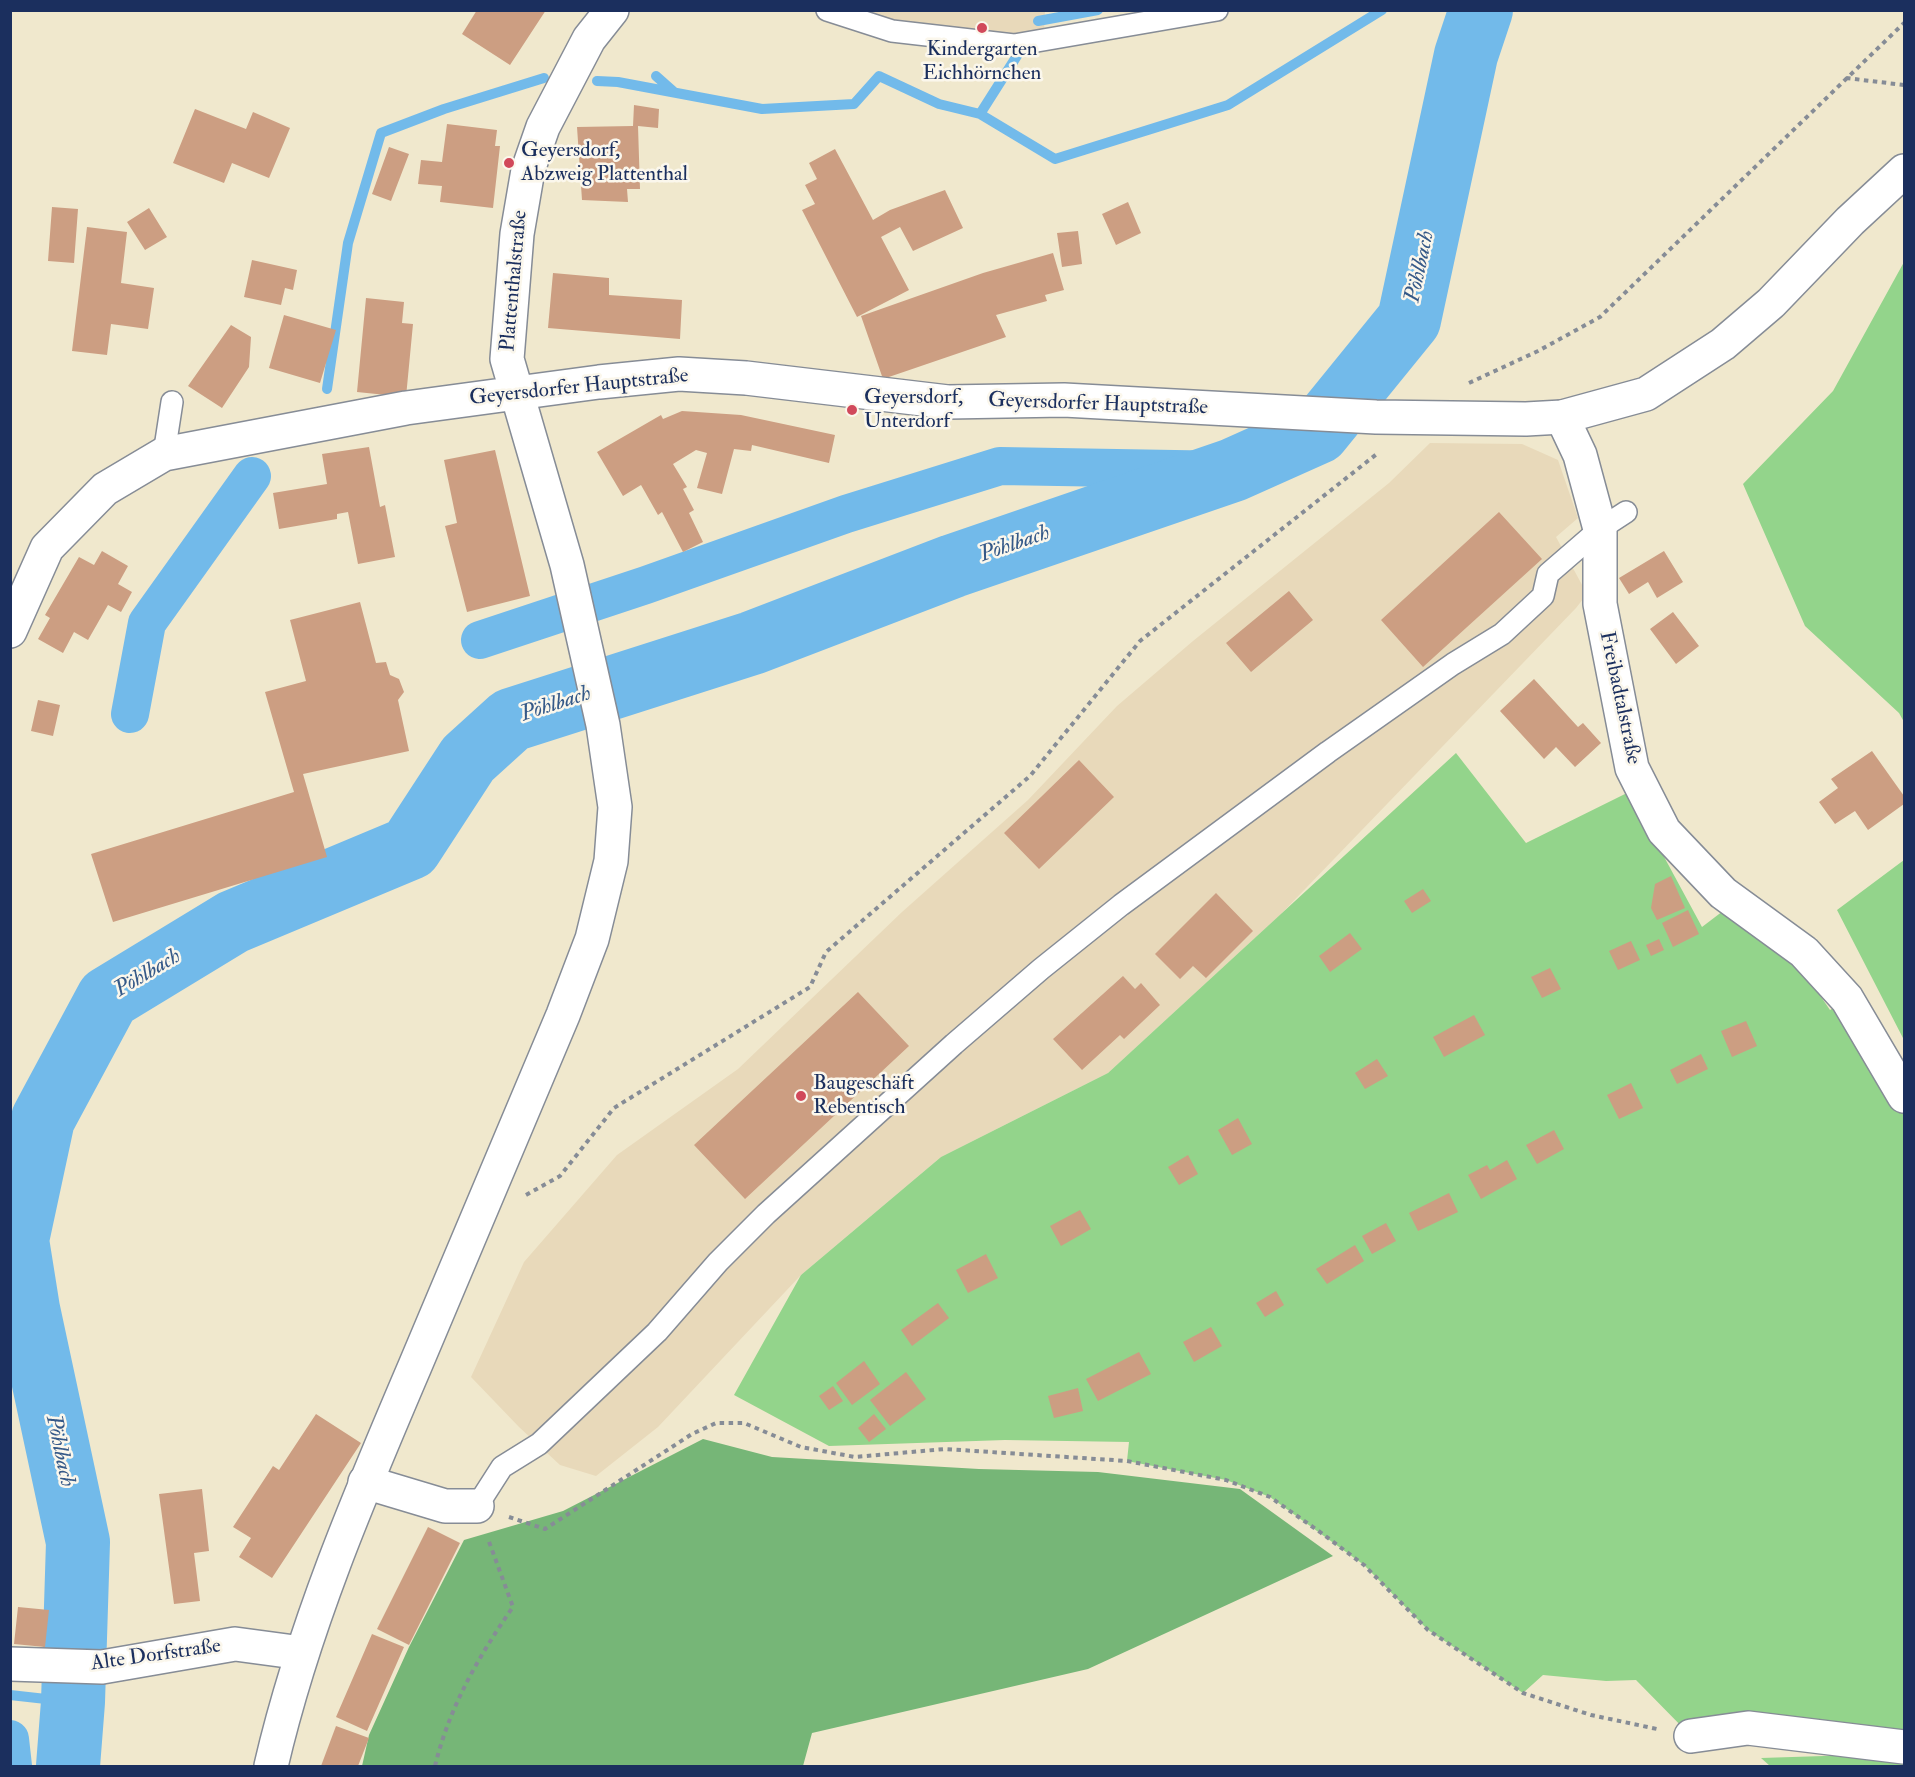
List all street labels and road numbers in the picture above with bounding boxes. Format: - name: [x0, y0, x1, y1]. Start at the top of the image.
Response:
- street label: Plattenthalstraße: [496, 209, 534, 353]
- street label: Geyersdorfer Hauptstraße: [468, 364, 690, 412]
- street label: Geyersdorfer Hauptstraße: [988, 389, 1208, 421]
- street label: Freibadtalstraße: [1593, 629, 1645, 767]
- street label: Alte Dorfstraße: [89, 1634, 223, 1678]

